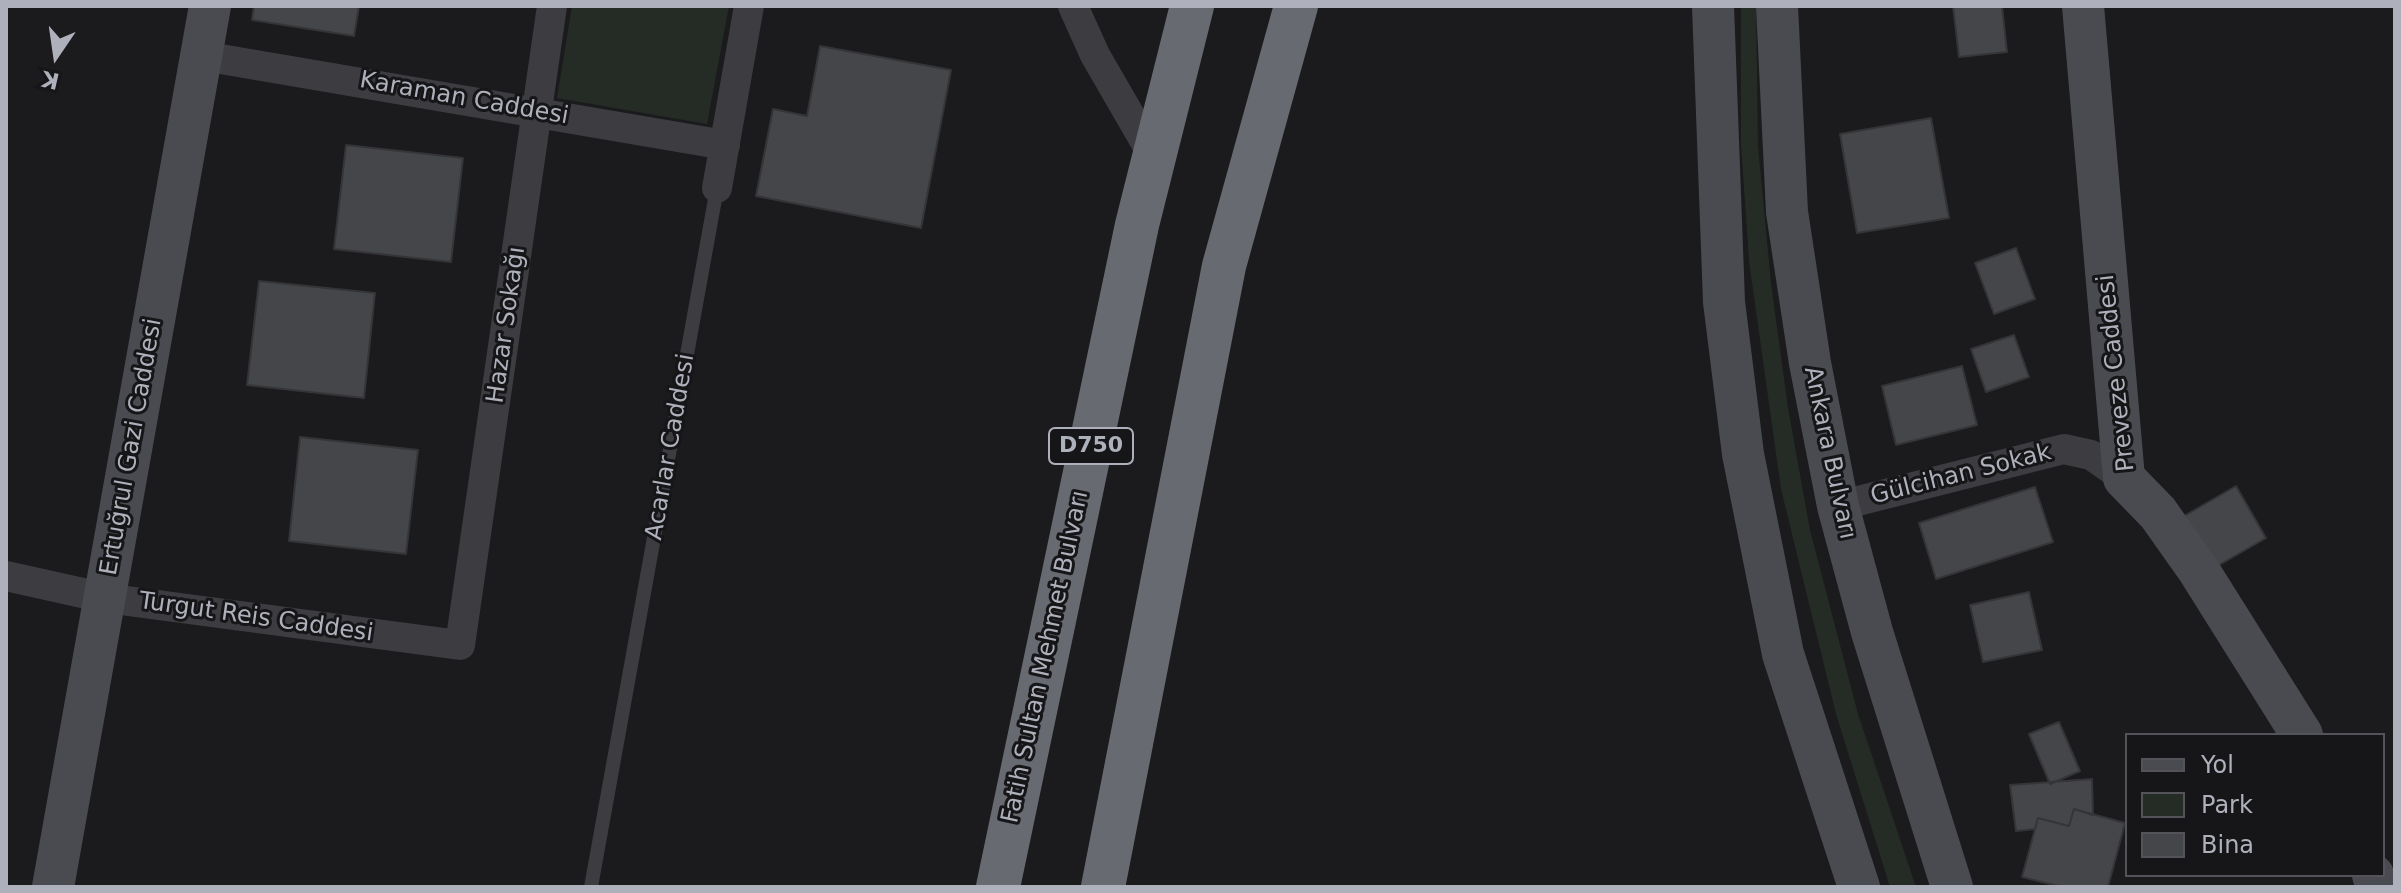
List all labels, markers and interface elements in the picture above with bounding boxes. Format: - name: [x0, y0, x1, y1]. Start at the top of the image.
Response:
- north arrow: [16, 16, 96, 96]
- text: K: [39, 66, 62, 94]
- street label: Karaman Caddesi: [357, 66, 571, 132]
- street label: Hazar Sokağı: [482, 245, 532, 405]
- street label: Preveze Caddesi: [2092, 273, 2142, 473]
- street label: Ertuğrul Gazi Caddesi: [95, 316, 169, 578]
- street label: Acarlar Caddesi: [640, 352, 702, 542]
- street label: Ankara Bulvarı: [1797, 364, 1861, 542]
- road number: D750: [1049, 428, 1133, 464]
- street label: Gülcihan Sokak: [1868, 439, 2054, 511]
- street label: Fatih Sultan Mehmet Bulvarı: [997, 488, 1095, 826]
- street label: Turgut Reis Caddesi: [137, 587, 375, 649]
- legend: [2125, 733, 2385, 877]
- text: Yol: [2201, 751, 2234, 779]
- text: Park: [2201, 791, 2253, 819]
- text: Bina: [2201, 831, 2254, 859]

